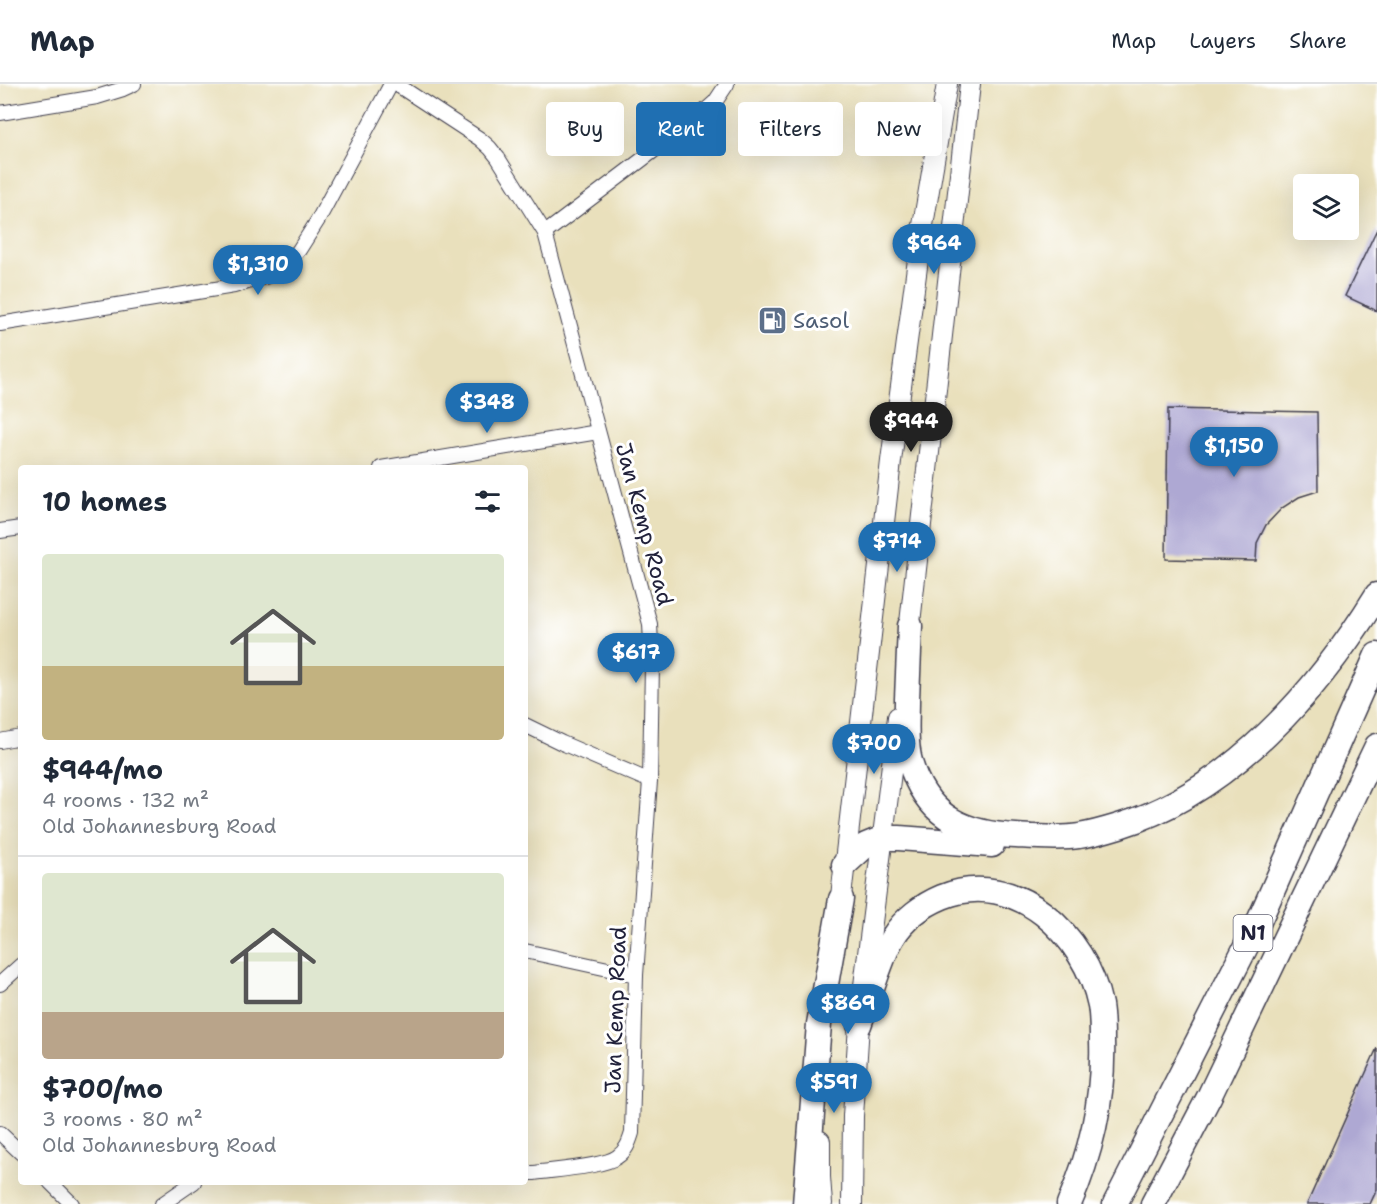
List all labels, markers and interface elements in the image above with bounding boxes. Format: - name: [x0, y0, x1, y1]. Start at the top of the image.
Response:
- text: Map: [30, 22, 95, 60]
- text: Map: [1111, 27, 1156, 55]
- text: Layers: [1189, 27, 1256, 55]
- text: Share: [1289, 27, 1347, 55]
- chip: Buy: [546, 102, 624, 156]
- chip: Rent: [636, 102, 726, 156]
- chip: Filters: [738, 102, 843, 156]
- chip: New: [855, 102, 942, 156]
- map controls: [1293, 174, 1359, 240]
- button: layers: [1293, 174, 1359, 240]
- pin: $964: [898, 224, 970, 275]
- text: $964: [907, 230, 961, 256]
- pin: $1,310: [209, 245, 307, 296]
- text: $1,310: [227, 251, 289, 277]
- fuel station icon: Sasol: [756, 304, 788, 336]
- place label: Sasol: [793, 306, 849, 335]
- pin: $348: [451, 383, 523, 434]
- text: $348: [459, 389, 515, 415]
- pin: $944: [875, 402, 947, 453]
- text: $944: [884, 408, 938, 434]
- pin: $1,150: [1185, 427, 1283, 478]
- text: $1,150: [1204, 433, 1264, 459]
- street label: Jan Kemp Road: [609, 440, 680, 609]
- text: 10 homes: [42, 484, 167, 519]
- icon: filters: [471, 485, 504, 518]
- pin: $714: [861, 522, 933, 573]
- text: $714: [872, 528, 922, 554]
- icon: home: [219, 593, 327, 701]
- pin: $617: [600, 633, 672, 684]
- text: $617: [612, 639, 660, 665]
- pin: $700: [838, 724, 910, 775]
- text: $700: [846, 730, 902, 756]
- text: $944/mo: [42, 752, 163, 787]
- text: 4 rooms · 132 m²: [42, 787, 209, 813]
- text: Old Johannesburg Road: [42, 813, 276, 839]
- icon: home: [219, 912, 327, 1020]
- road number: N1: [1234, 915, 1272, 951]
- street label: Jan Kemp Road: [598, 926, 633, 1094]
- pin: $869: [812, 984, 884, 1035]
- text: $869: [821, 990, 875, 1016]
- pin: $591: [798, 1063, 870, 1114]
- text: $591: [810, 1069, 858, 1095]
- text: $700/mo: [42, 1071, 163, 1106]
- text: 3 rooms · 80 m²: [42, 1106, 203, 1132]
- text: Old Johannesburg Road: [42, 1132, 276, 1158]

